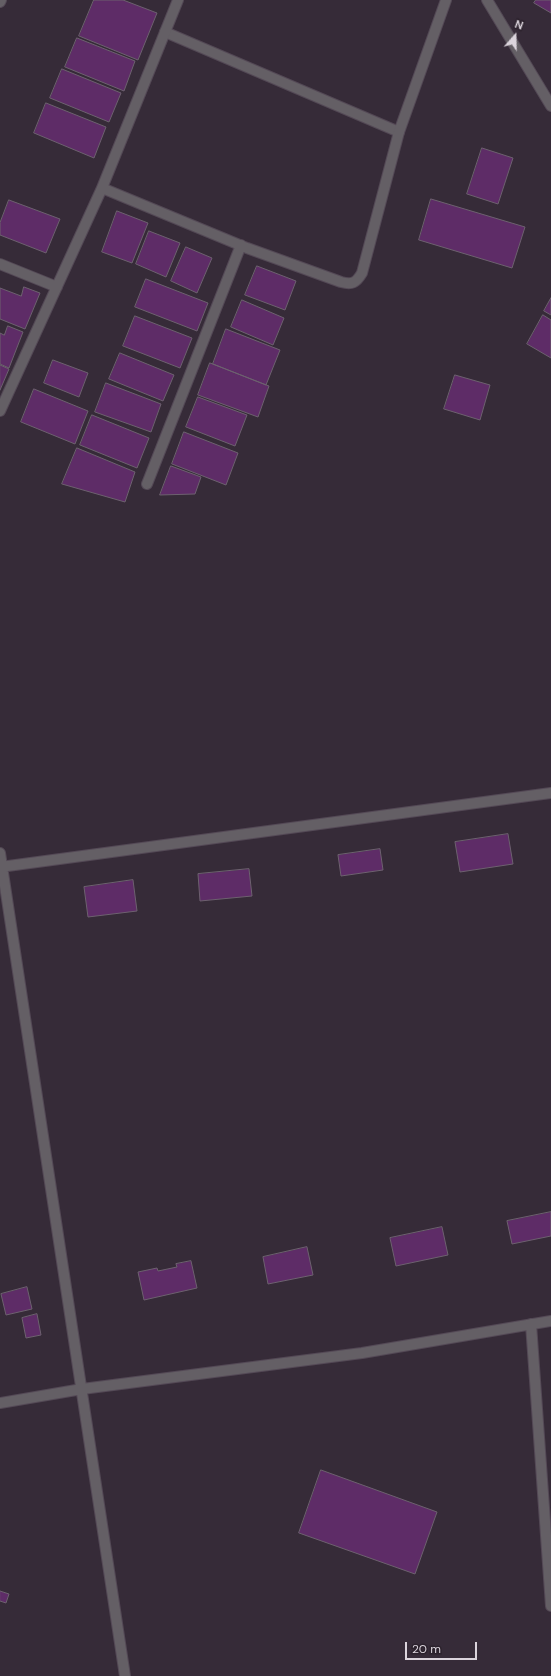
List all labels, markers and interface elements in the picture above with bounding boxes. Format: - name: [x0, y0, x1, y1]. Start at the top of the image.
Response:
- north arrow: [495, 16, 535, 56]
- text: N: [513, 17, 525, 33]
- scale bar: [407, 1634, 479, 1660]
- text: 20 m: [412, 1641, 441, 1657]

